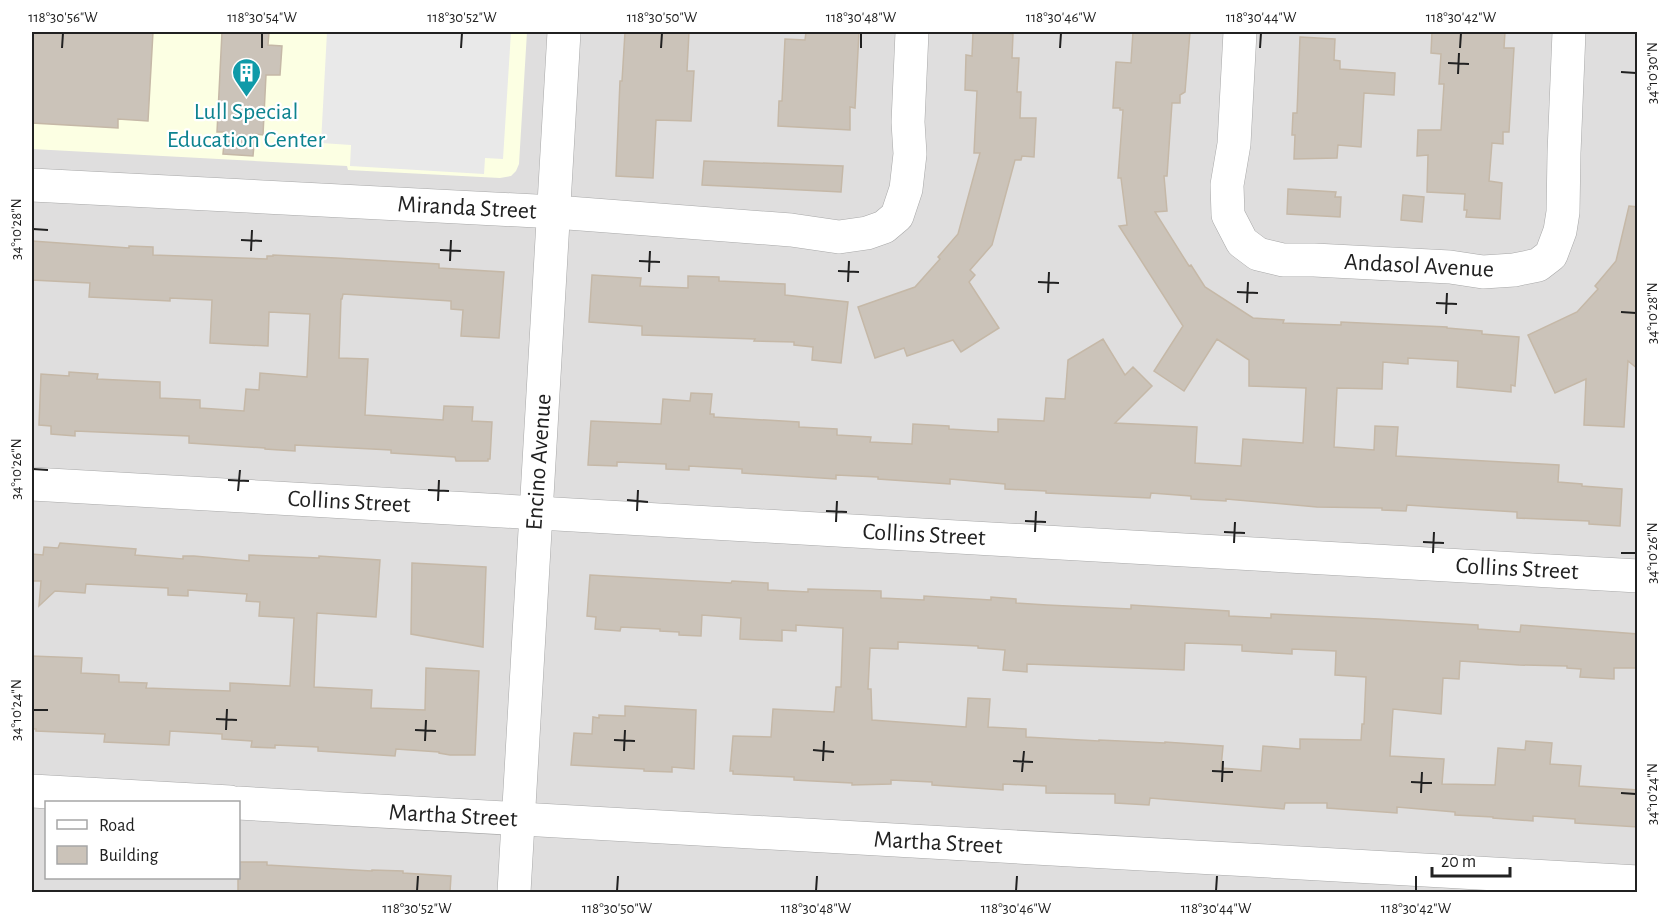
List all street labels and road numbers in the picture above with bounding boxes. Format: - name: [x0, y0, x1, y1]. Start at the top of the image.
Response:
- street label: Miranda Street: [397, 192, 538, 224]
- street label: Andasol Avenue: [1343, 250, 1495, 282]
- street label: Encino Avenue: [522, 393, 556, 531]
- street label: Collins Street: [287, 487, 411, 517]
- street label: Collins Street: [862, 520, 986, 550]
- street label: Collins Street: [1455, 554, 1579, 584]
- street label: Martha Street: [388, 801, 518, 831]
- street label: Martha Street: [873, 828, 1003, 858]

